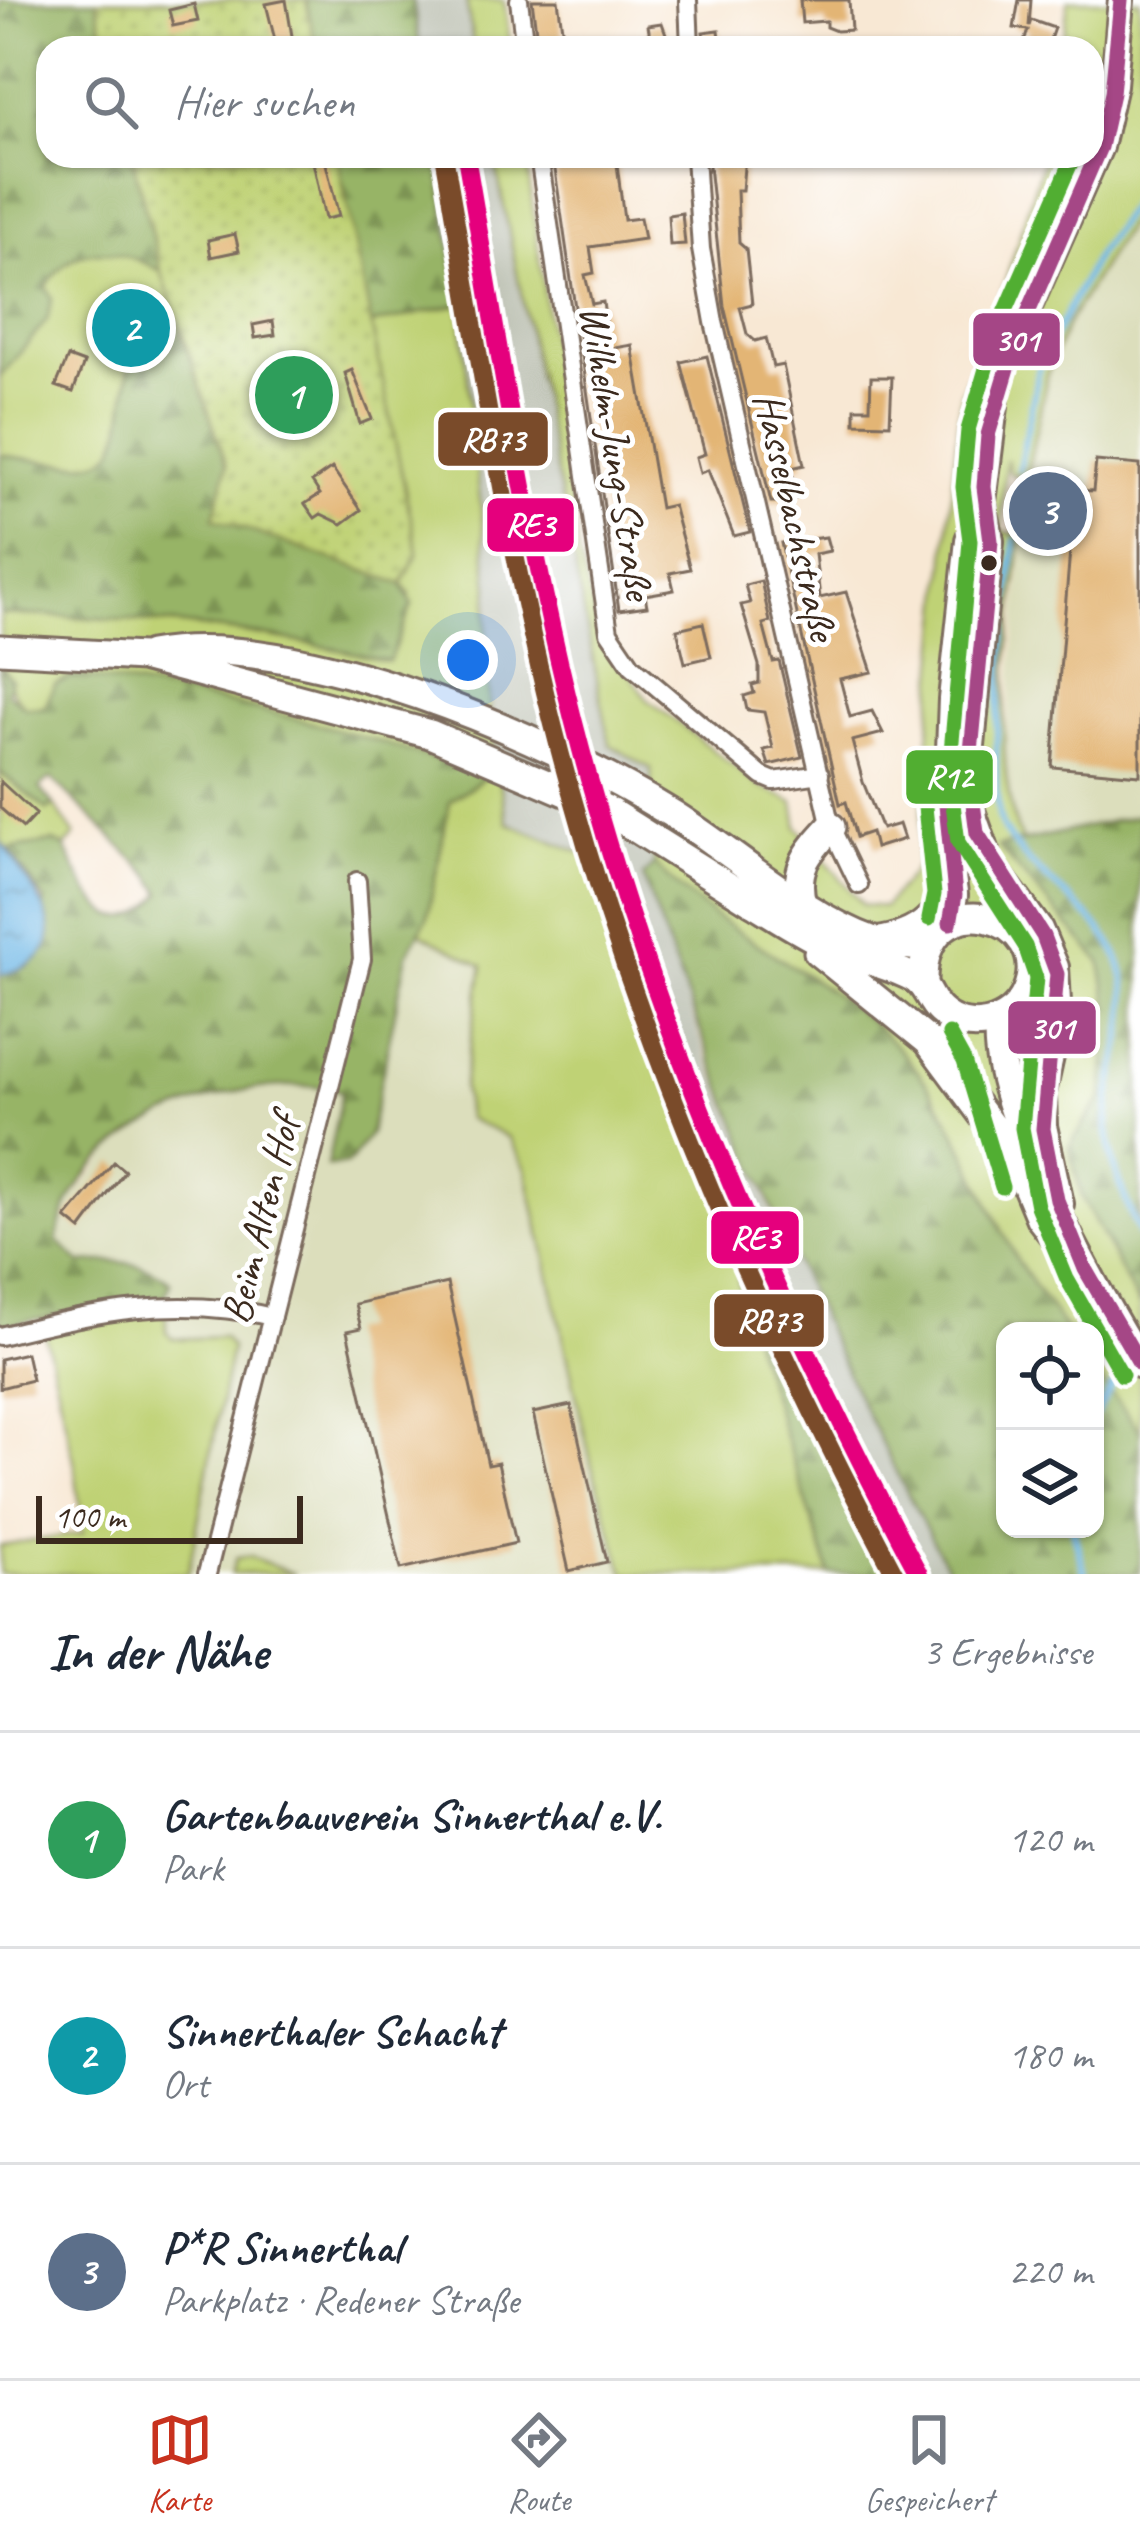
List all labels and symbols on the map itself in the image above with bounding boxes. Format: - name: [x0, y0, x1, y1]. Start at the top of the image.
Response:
- pin: 2: [92, 283, 170, 373]
- street label: Wilhelm-Jung-Straße: [567, 301, 666, 607]
- line badge: 301: [971, 311, 1062, 368]
- text: 301: [995, 319, 1042, 361]
- pin: 1: [255, 350, 333, 440]
- street label: Hasselbachstraße: [741, 387, 851, 649]
- line badge: RB73: [436, 410, 550, 468]
- text: RB73: [461, 419, 528, 461]
- pin: 3: [1009, 466, 1087, 556]
- line badge: RE3: [485, 496, 576, 554]
- text: RE3: [505, 504, 558, 546]
- unlabelled marker: [978, 552, 1000, 574]
- your location: [438, 630, 498, 690]
- line badge: R12: [904, 748, 995, 806]
- text: R12: [925, 756, 976, 798]
- line badge: 301: [1006, 999, 1098, 1056]
- text: 301: [1030, 1007, 1077, 1049]
- street label: Beim Alten Hof: [209, 1102, 314, 1329]
- line badge: RE3: [709, 1209, 801, 1266]
- text: RE3: [730, 1217, 783, 1259]
- line badge: RB73: [712, 1292, 826, 1349]
- text: RB73: [737, 1300, 804, 1342]
- scale bar: [36, 1490, 303, 1543]

